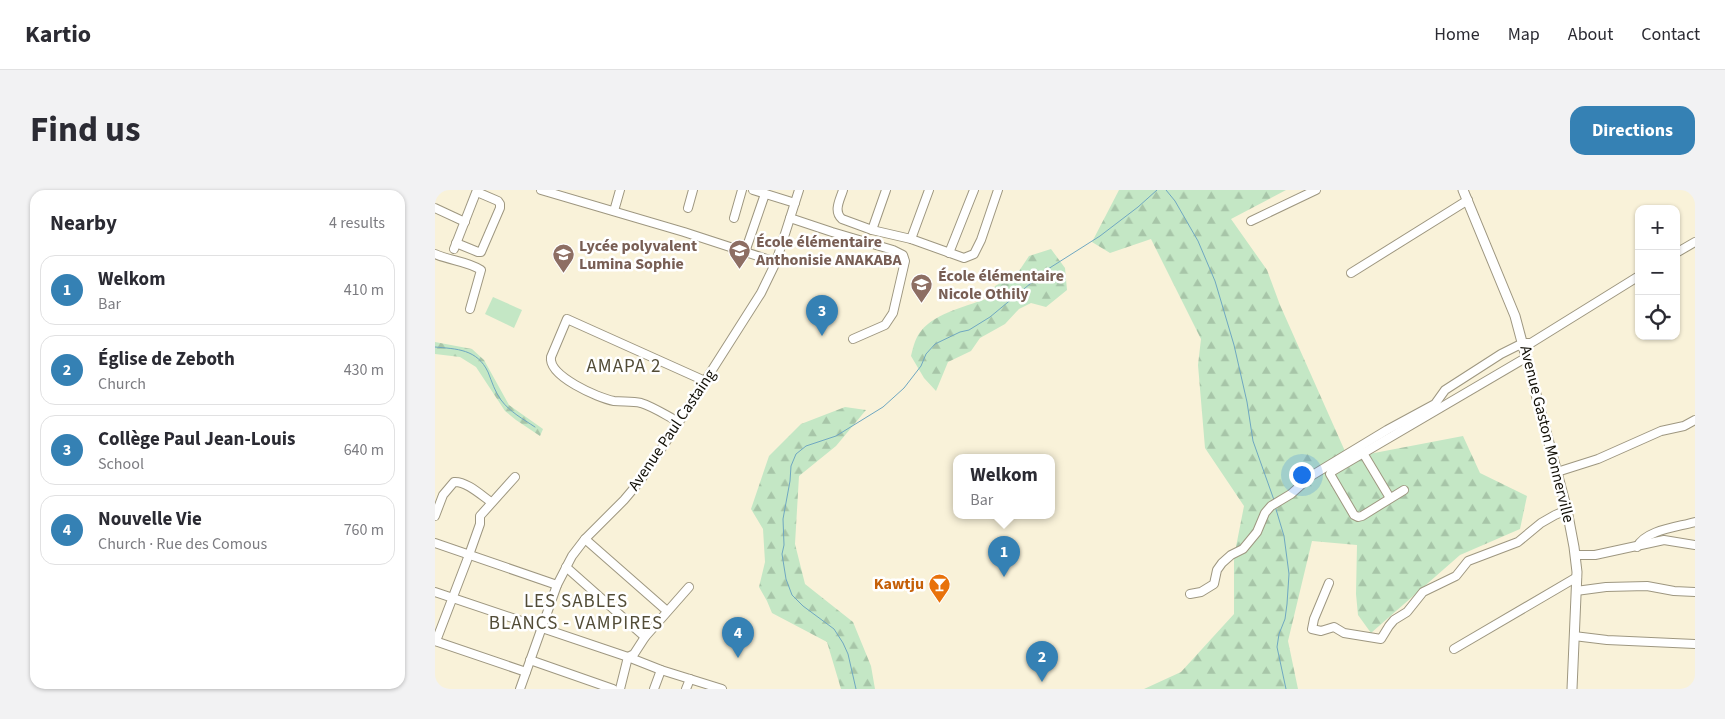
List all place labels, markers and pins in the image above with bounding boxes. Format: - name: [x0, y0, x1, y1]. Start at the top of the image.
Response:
- place label: École élémentaire Anthonisie ANAKABA: [755, 231, 903, 271]
- place label: Lycée polyvalent Lumina Sophie: [579, 235, 697, 275]
- school or university icon: École élémentaire Anthonisie ANAKABA: [728, 239, 752, 270]
- school or university icon: Lycée polyvalent Lumina Sophie: [551, 243, 575, 274]
- place label: École élémentaire Nicole Othily: [938, 265, 1064, 305]
- school or university icon: École élémentaire Nicole Othily: [910, 273, 934, 304]
- pin: 3: [806, 295, 838, 336]
- pin: 1: [988, 536, 1020, 577]
- bar icon: Kawtju: [928, 572, 952, 603]
- place label: Kawtju: [874, 573, 924, 595]
- pin: 4: [722, 617, 754, 658]
- pin: 2: [1026, 641, 1058, 682]

